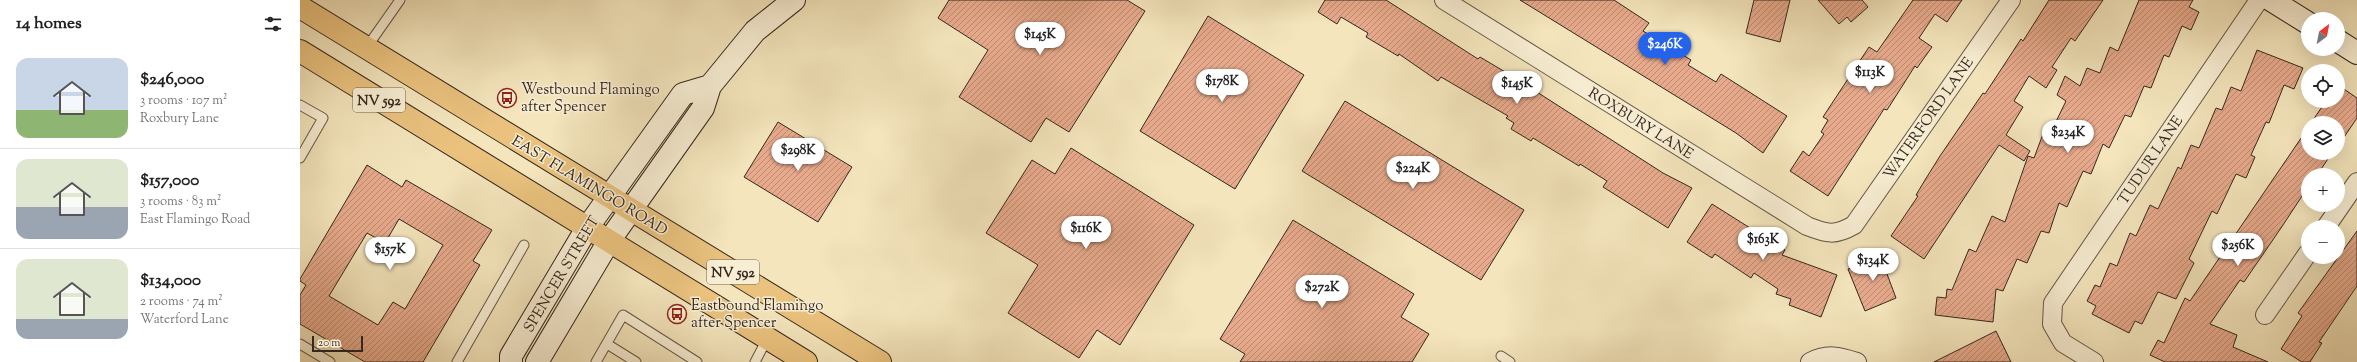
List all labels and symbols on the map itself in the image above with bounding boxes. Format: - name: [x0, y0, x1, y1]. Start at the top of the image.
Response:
- north arrow: [2301, 12, 2345, 56]
- pin: $145K: [1012, 22, 1068, 56]
- pin: $246K: [1637, 32, 1693, 66]
- street label: WATERFORD LANE: [1879, 53, 1979, 184]
- pin: $113K: [1842, 60, 1898, 94]
- pin: $178K: [1194, 69, 1250, 103]
- pin: $145K: [1489, 71, 1545, 105]
- place label: Westbound Flamingo after Spencer: [521, 80, 660, 118]
- street label: ROXBURY LANE: [1584, 83, 1697, 165]
- bus stop icon: Westbound Flamingo after Spencer: [496, 87, 518, 109]
- road number: NV 592: [353, 88, 405, 112]
- street label: TUDUR LANE: [2114, 112, 2189, 209]
- pin: $234K: [2040, 120, 2096, 154]
- street label: EAST FLAMINGO ROAD: [507, 131, 671, 241]
- pin: $298K: [770, 138, 826, 172]
- pin: $224K: [1385, 156, 1441, 190]
- street label: SPENCER STREET: [519, 212, 606, 337]
- pin: $116K: [1058, 216, 1114, 250]
- pin: $163K: [1735, 227, 1791, 261]
- pin: $256K: [2210, 233, 2266, 267]
- pin: $157K: [362, 237, 418, 271]
- pin: $134K: [1845, 248, 1901, 282]
- road number: NV 592: [707, 260, 759, 284]
- pin: $272K: [1294, 275, 1350, 309]
- place label: Eastbound Flamingo after Spencer: [691, 296, 824, 334]
- bus stop icon: Eastbound Flamingo after Spencer: [666, 303, 688, 325]
- scale bar: [312, 334, 363, 353]

